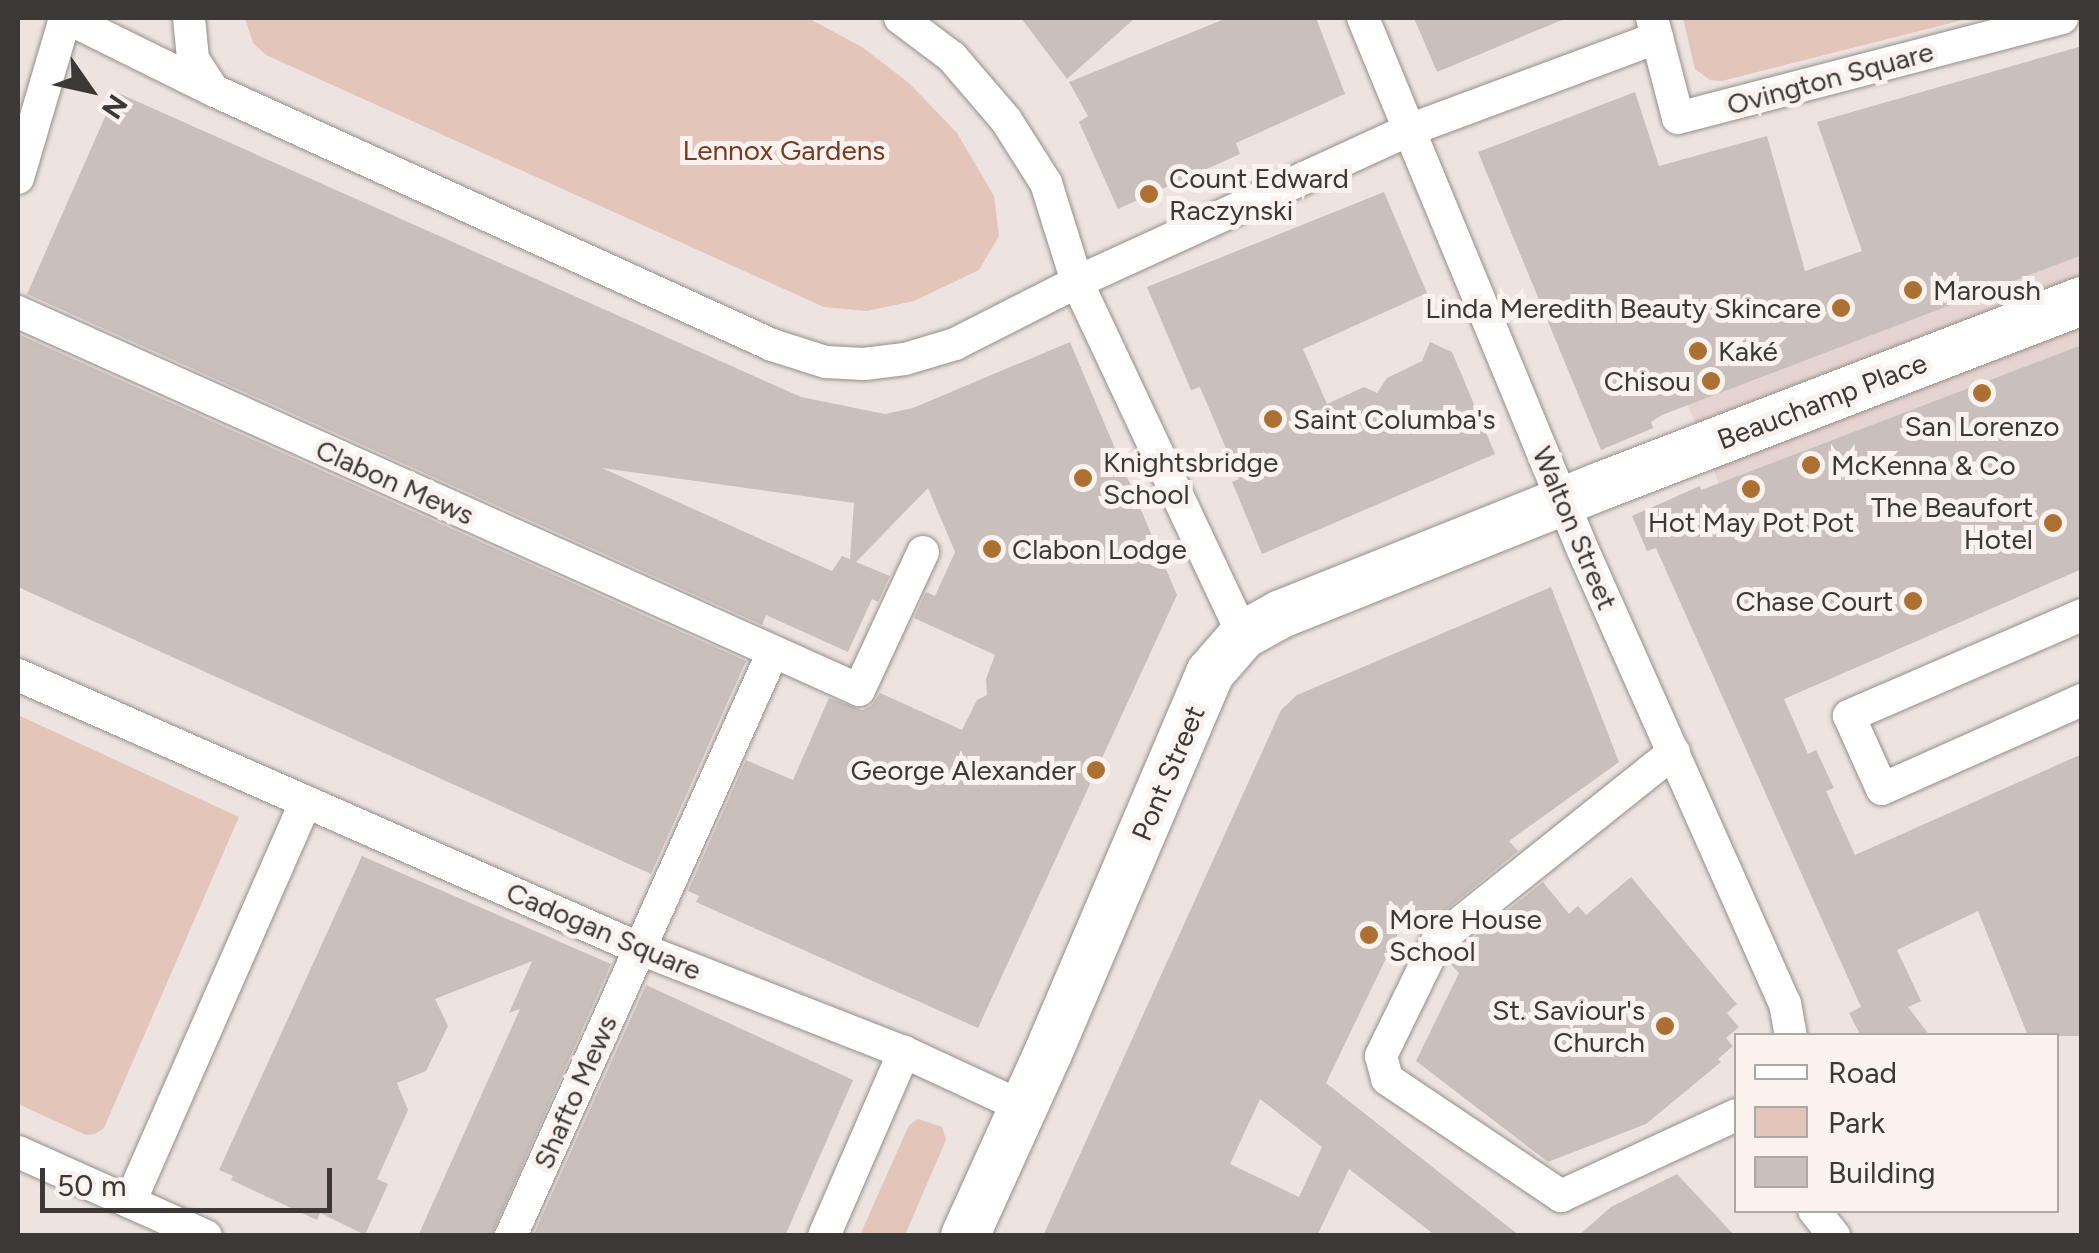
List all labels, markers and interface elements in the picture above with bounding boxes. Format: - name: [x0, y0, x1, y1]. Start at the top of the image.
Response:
- street label: Ovington Square: [1723, 34, 1937, 122]
- north arrow: [40, 40, 140, 140]
- text: N: [95, 88, 135, 125]
- park label: Lennox Gardens: [683, 133, 885, 167]
- place label: Count Edward Raczynski: [1169, 161, 1349, 227]
- marker: Count Edward Raczynski: [1138, 183, 1160, 205]
- place label: Maroush: [1933, 273, 2041, 307]
- marker: Maroush: [1902, 279, 1924, 301]
- place label: Linda Meredith Beauty Skincare: [1425, 291, 1821, 325]
- marker: Linda Meredith Beauty Skincare: [1830, 297, 1852, 319]
- place label: Kaké: [1718, 334, 1778, 368]
- marker: Kaké: [1687, 340, 1709, 362]
- street label: Beauchamp Place: [1712, 346, 1932, 456]
- place label: Chisou: [1604, 364, 1691, 398]
- marker: Chisou: [1700, 370, 1722, 392]
- marker: San Lorenzo: [1971, 382, 1993, 404]
- place label: Saint Columba's: [1293, 402, 1495, 436]
- marker: Saint Columba's: [1262, 408, 1284, 430]
- place label: San Lorenzo: [1904, 409, 2060, 443]
- street label: Clabon Mews: [311, 432, 479, 532]
- street label: Walton Street: [1526, 441, 1624, 615]
- place label: Knightsbridge School: [1103, 445, 1278, 511]
- place label: McKenna & Co: [1831, 448, 2016, 482]
- marker: McKenna & Co: [1800, 454, 1822, 476]
- marker: Knightsbridge School: [1072, 467, 1094, 489]
- marker: Hot May Pot Pot: [1740, 478, 1762, 500]
- place label: The Beaufort Hotel: [1871, 490, 2033, 556]
- place label: Hot May Pot Pot: [1648, 505, 1854, 539]
- marker: The Beaufort Hotel: [2042, 512, 2064, 534]
- place label: Clabon Lodge: [1012, 532, 1187, 566]
- marker: Clabon Lodge: [981, 538, 1003, 560]
- place label: Chase Court: [1736, 584, 1893, 618]
- marker: Chase Court: [1902, 590, 1924, 612]
- street label: Pont Street: [1124, 700, 1212, 846]
- place label: George Alexander: [851, 753, 1076, 787]
- marker: George Alexander: [1085, 759, 1107, 781]
- street label: Cadogan Square: [502, 875, 706, 987]
- place label: More House School: [1389, 902, 1542, 968]
- marker: More House School: [1358, 924, 1380, 946]
- place label: St. Saviour's Church: [1492, 993, 1645, 1059]
- street label: Shafto Mews: [526, 1010, 624, 1174]
- marker: St. Saviour's Church: [1654, 1015, 1676, 1037]
- legend: [1734, 1033, 2059, 1213]
- text: Road: [1828, 1054, 1897, 1091]
- text: Park: [1828, 1104, 1885, 1141]
- scale bar: [45, 1148, 338, 1210]
- text: Building: [1828, 1154, 1936, 1191]
- text: 50 m: [57, 1167, 126, 1204]

